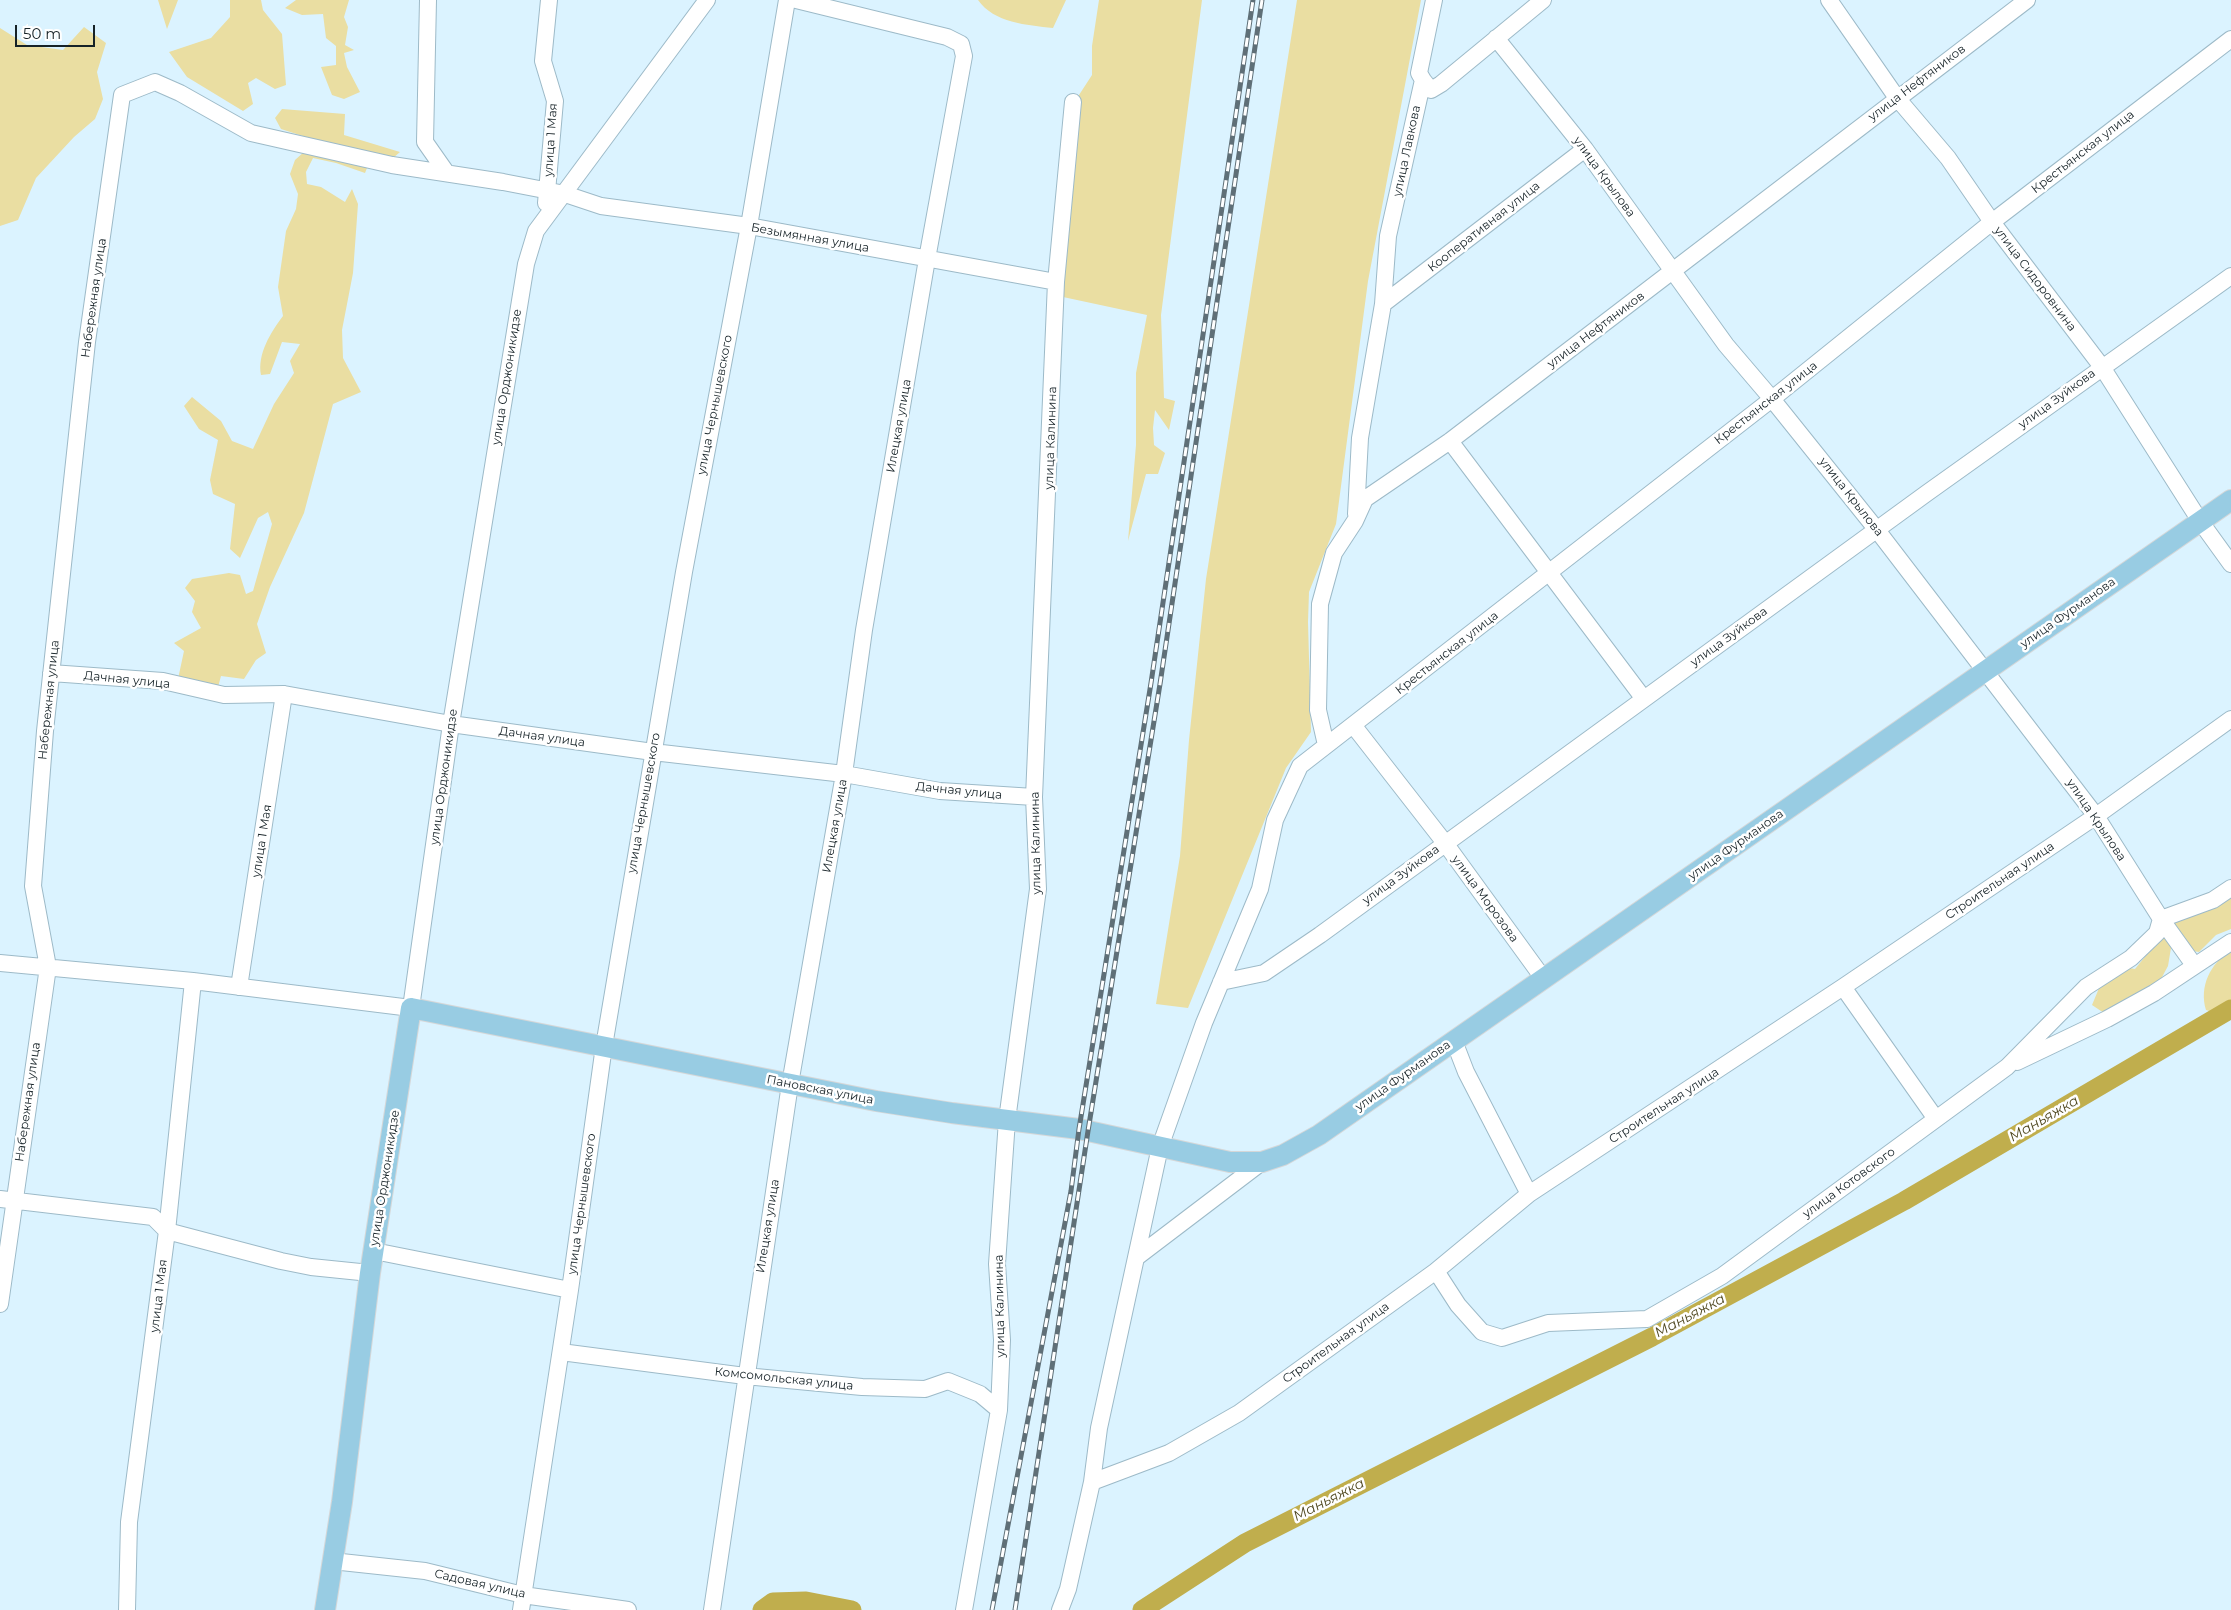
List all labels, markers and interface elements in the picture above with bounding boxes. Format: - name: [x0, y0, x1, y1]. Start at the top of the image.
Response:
- scale bar: [18, 15, 98, 47]
- text: 50 m: [23, 24, 61, 43]
- street label: улица Нефтяников: [1866, 42, 1968, 124]
- street label: улица 1 Мая: [541, 103, 561, 177]
- street label: улица Лавкова: [1390, 104, 1424, 198]
- street label: Крестьянская улица: [2029, 107, 2137, 197]
- street label: улица Крылова: [1570, 134, 1638, 220]
- street label: Кооперативная улица: [1425, 179, 1543, 275]
- street label: Безымянная улица: [750, 221, 870, 255]
- street label: улица Сидоровнина: [1991, 224, 2079, 334]
- street label: Набережная улица: [78, 237, 110, 359]
- street label: улица Нефтяников: [1545, 289, 1647, 371]
- street label: улица Орджоникидзе: [489, 308, 525, 446]
- street label: улица Чернышевского: [694, 334, 736, 476]
- street label: Крестьянская улица: [1712, 358, 1820, 448]
- street label: улица Зуйкова: [2016, 366, 2098, 432]
- street label: Илецкая улица: [884, 378, 914, 474]
- street label: улица Калинина: [1042, 386, 1060, 490]
- street label: улица Крылова: [1816, 455, 1886, 539]
- street label: улица Фурманова: [2018, 575, 2118, 651]
- street label: улица Зуйкова: [1688, 604, 1770, 670]
- street label: Крестьянская улица: [1393, 608, 1501, 698]
- street label: Набережная улица: [36, 639, 62, 761]
- street label: Дачная улица: [83, 668, 171, 692]
- street label: улица Орджоникидзе: [427, 708, 461, 846]
- street label: Дачная улица: [498, 724, 586, 750]
- street label: улица Чернышевского: [625, 732, 663, 874]
- street label: улица Крылова: [2063, 776, 2129, 864]
- street label: Илецкая улица: [820, 778, 850, 874]
- street label: Дачная улица: [915, 779, 1003, 803]
- street label: улица Калинина: [1028, 791, 1044, 895]
- street label: улица 1 Мая: [249, 803, 275, 879]
- street label: улица Фурманова: [1686, 807, 1786, 883]
- street label: Строительная улица: [1943, 839, 2057, 923]
- street label: улица Зуйкова: [1360, 842, 1442, 908]
- street label: улица Морозова: [1449, 853, 1521, 945]
- street label: улица Фурманова: [1353, 1038, 1453, 1114]
- street label: Набережная улица: [12, 1041, 44, 1163]
- street label: Строительная улица: [1606, 1065, 1722, 1147]
- street label: Пановская улица: [765, 1073, 875, 1107]
- water label: Маньяжка: [2006, 1092, 2082, 1146]
- street label: улица Орджоникидзе: [367, 1109, 403, 1247]
- street label: улица Чернышевского: [565, 1132, 599, 1276]
- street label: улица Котовского: [1800, 1145, 1898, 1221]
- street label: Илецкая улица: [753, 1178, 783, 1274]
- street label: улица Калинина: [992, 1254, 1008, 1358]
- street label: улица 1 Мая: [147, 1258, 171, 1334]
- water label: Маньяжка: [1652, 1290, 1728, 1342]
- street label: Строительная улица: [1280, 1299, 1392, 1387]
- street label: Комсомольская улица: [714, 1365, 854, 1393]
- water label: Маньяжка: [1291, 1475, 1367, 1525]
- street label: Садовая улица: [433, 1567, 527, 1601]

